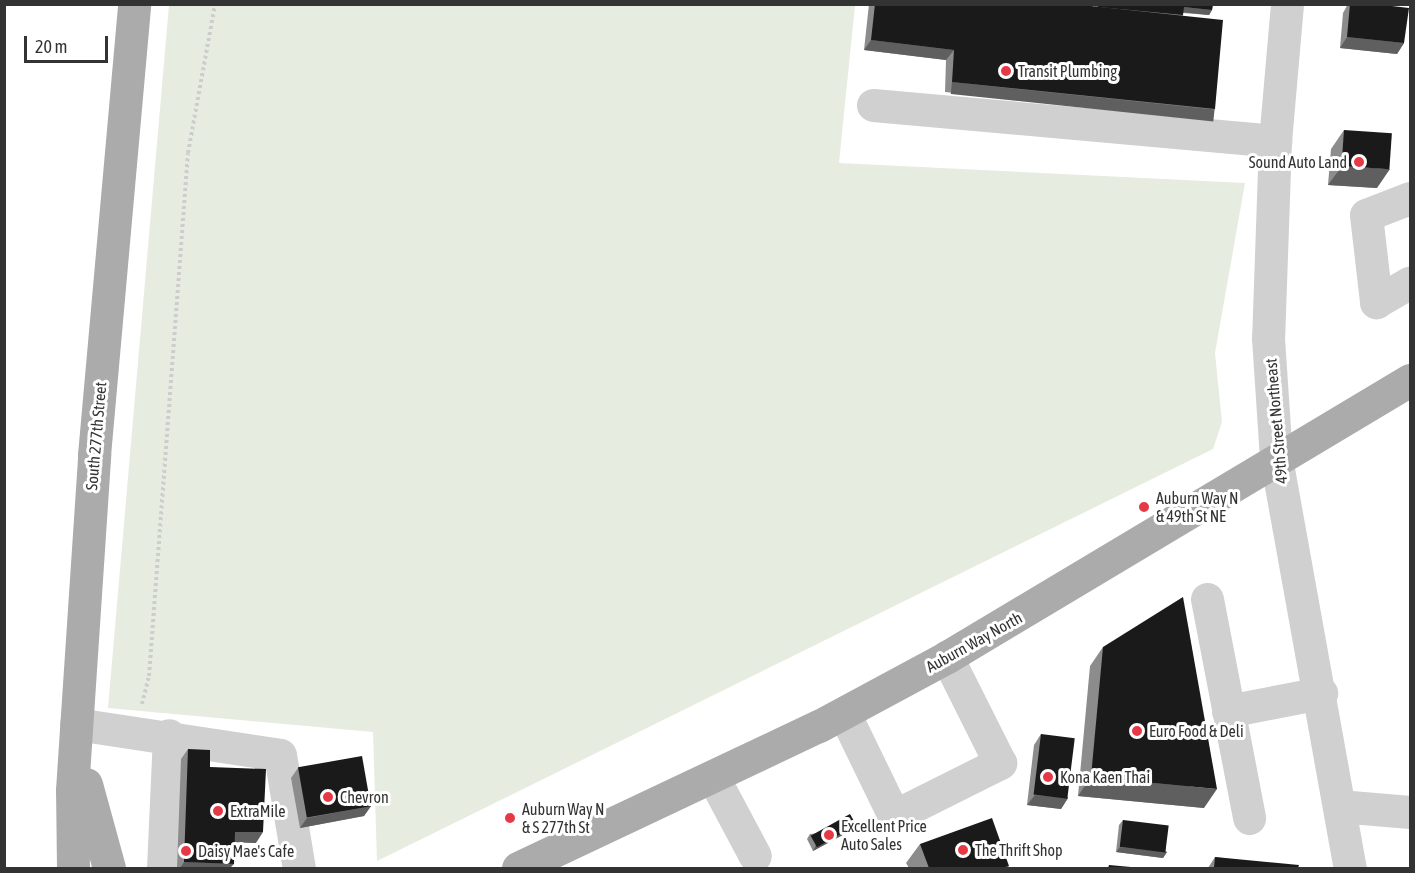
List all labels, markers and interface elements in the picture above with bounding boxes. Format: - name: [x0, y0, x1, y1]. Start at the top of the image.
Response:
- scale bar: [27, 24, 111, 62]
- text: 20 m: [35, 36, 67, 57]
- place label: Transit Plumbing: [1018, 61, 1117, 81]
- marker: Transit Plumbing: [999, 64, 1013, 78]
- place label: Sound Auto Land: [1249, 152, 1347, 172]
- marker: Sound Auto Land: [1352, 155, 1366, 169]
- street label: 49th Street Northeast: [1261, 358, 1291, 484]
- street label: South 277th Street: [82, 381, 110, 491]
- place label: Auburn Way N & 49th St NE: [1156, 488, 1238, 526]
- marker: Auburn Way N & 49th St NE: [1137, 500, 1151, 514]
- street label: Auburn Way North: [923, 608, 1025, 676]
- place label: Euro Food & Deli: [1149, 721, 1244, 741]
- marker: Euro Food & Deli: [1130, 724, 1144, 738]
- place label: Kona Kaen Thai: [1060, 767, 1150, 787]
- marker: Kona Kaen Thai: [1041, 770, 1055, 784]
- place label: Chevron: [340, 787, 389, 807]
- marker: Chevron: [321, 790, 335, 804]
- place label: Auburn Way N & S 277th St: [522, 799, 604, 837]
- place label: ExtraMile: [230, 801, 285, 821]
- marker: ExtraMile: [211, 804, 225, 818]
- marker: Auburn Way N & S 277th St: [503, 811, 517, 825]
- place label: Excellent Price Auto Sales: [841, 816, 927, 854]
- marker: Excellent Price Auto Sales: [822, 828, 836, 842]
- place label: The Thrift Shop: [975, 840, 1063, 860]
- place label: Daisy Mae's Cafe: [198, 841, 294, 861]
- marker: The Thrift Shop: [956, 843, 970, 857]
- marker: Daisy Mae's Cafe: [179, 844, 193, 858]

